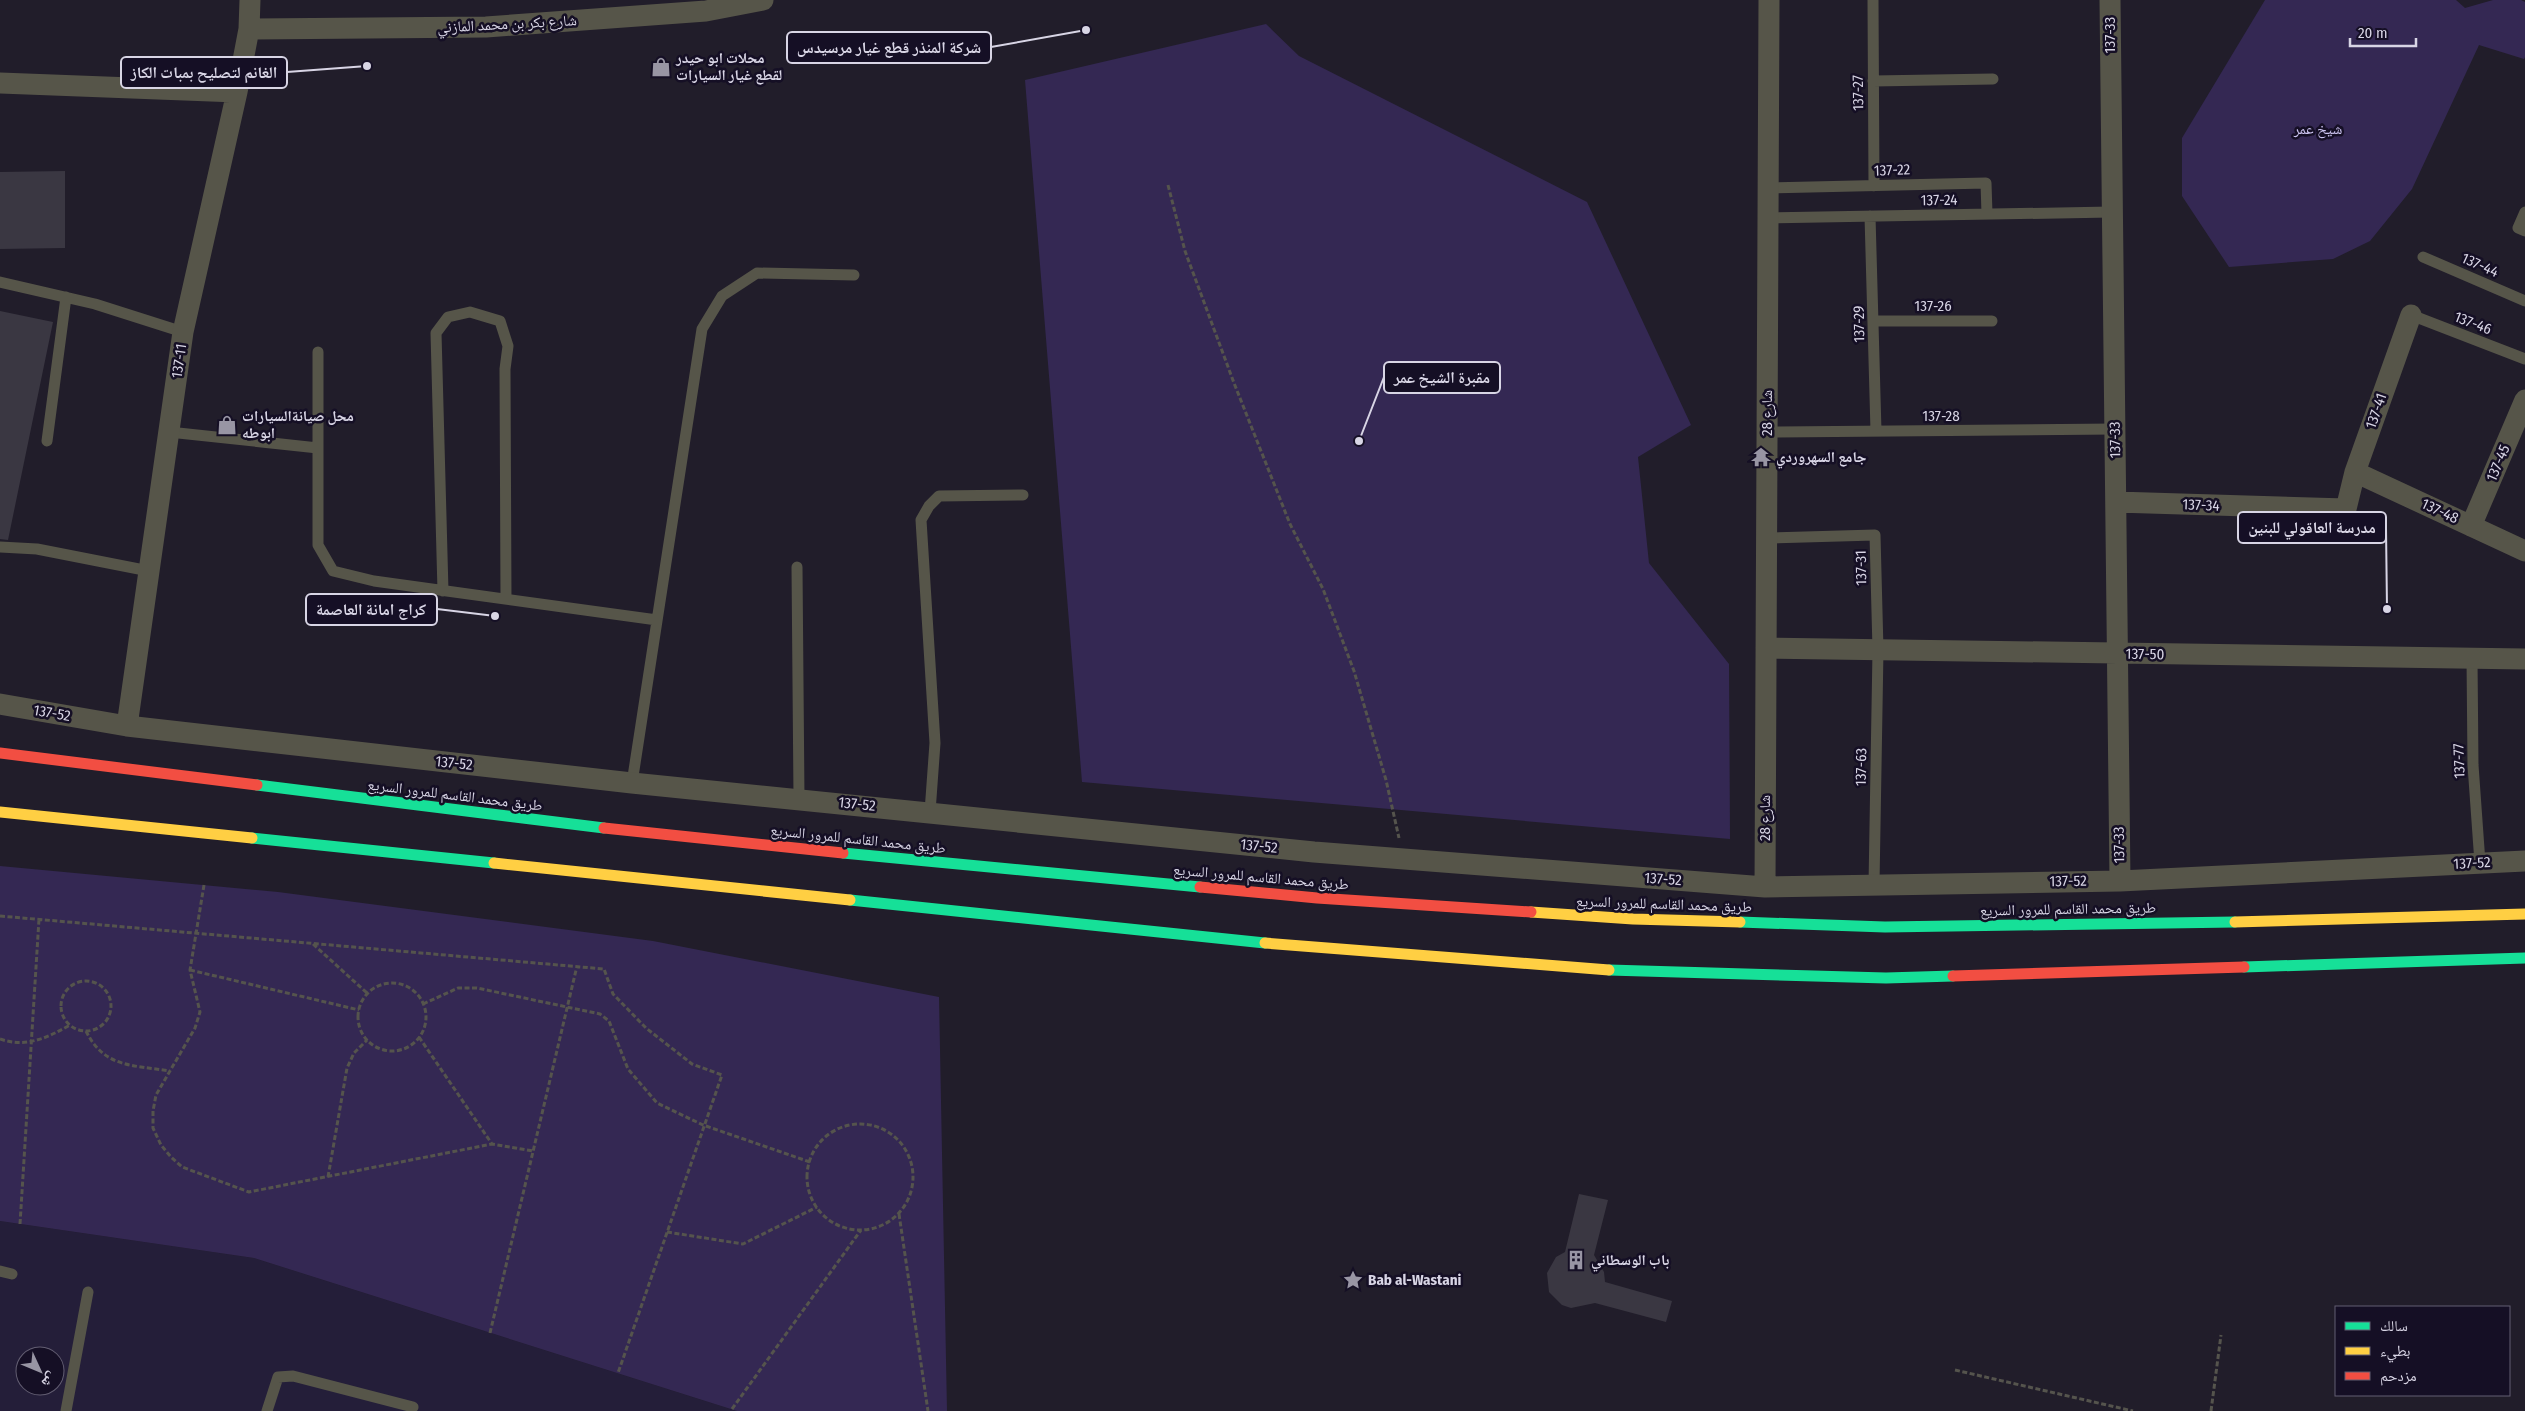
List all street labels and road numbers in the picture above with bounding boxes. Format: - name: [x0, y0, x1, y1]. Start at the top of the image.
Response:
- street label: شارع بكر بن محمد المازني: [437, 11, 577, 39]
- street label: 137-33: [2101, 16, 2119, 53]
- street label: 137-27: [1849, 75, 1867, 111]
- street label: 137-22: [1873, 160, 1911, 180]
- street label: 137-24: [1920, 191, 1958, 209]
- street label: 137-44: [2459, 249, 2501, 281]
- street label: 137-26: [1914, 297, 1952, 315]
- street label: 137-29: [1850, 305, 1868, 343]
- street label: 137-46: [2452, 308, 2494, 338]
- street label: 137-11: [168, 343, 190, 379]
- street label: شارع 28: [1758, 390, 1777, 436]
- street label: 137-41: [2362, 391, 2390, 431]
- street label: 137-28: [1922, 407, 1960, 425]
- street label: 137-33: [2106, 421, 2124, 459]
- street label: 137-45: [2482, 442, 2514, 484]
- street label: 137-34: [2182, 495, 2220, 515]
- street label: 137-48: [2419, 495, 2461, 527]
- street label: 137-31: [1852, 550, 1870, 586]
- street label: 137-50: [2125, 645, 2165, 663]
- street label: 137-52: [32, 701, 72, 725]
- street label: 137-77: [2449, 743, 2469, 779]
- street label: 137-63: [1852, 748, 1870, 786]
- street label: 137-52: [434, 752, 474, 774]
- street label: طريق محمد القاسم للمرور السريع: [366, 775, 544, 816]
- street label: 137-52: [837, 793, 877, 815]
- street label: شارع 28: [1756, 795, 1775, 841]
- street label: طريق محمد القاسم للمرور السريع: [769, 821, 947, 858]
- street label: 137-33: [2110, 826, 2128, 864]
- street label: 137-52: [1239, 835, 1279, 857]
- street label: 137-52: [2453, 853, 2492, 873]
- street label: طريق محمد القاسم للمرور السريع: [1172, 860, 1350, 895]
- street label: 137-52: [1644, 869, 1683, 889]
- street label: 137-52: [2049, 872, 2087, 890]
- street label: طريق محمد القاسم للمرور السريع: [1576, 892, 1752, 917]
- street label: طريق محمد القاسم للمرور السريع: [1980, 898, 2156, 921]

